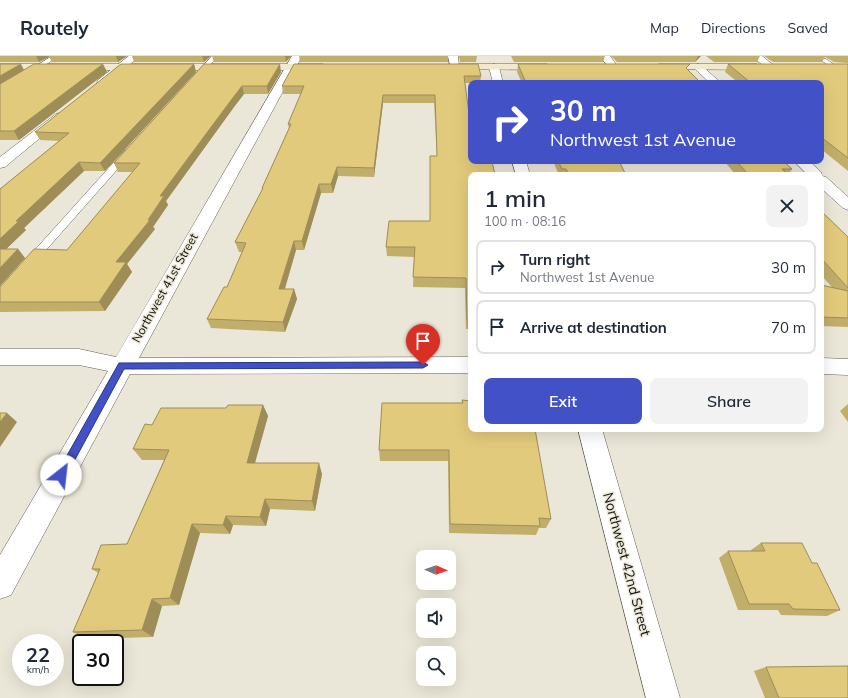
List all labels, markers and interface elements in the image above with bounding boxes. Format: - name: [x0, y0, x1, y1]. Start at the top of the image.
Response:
- text: Routely: [20, 16, 88, 40]
- text: Map: [650, 19, 679, 37]
- text: Directions: [701, 19, 766, 37]
- text: Saved: [788, 19, 828, 37]
- text: 30 m: [550, 93, 616, 128]
- icon: right: [484, 96, 536, 148]
- text: Northwest 1st Avenue: [550, 128, 736, 151]
- text: 1 min: [484, 183, 546, 213]
- button: close: [766, 185, 808, 227]
- text: 100 m · 08:16: [484, 213, 566, 229]
- street label: Northwest 41st Street: [128, 231, 201, 345]
- text: Turn right: [520, 250, 590, 269]
- icon: right: [486, 256, 508, 278]
- text: 30 m: [771, 258, 806, 277]
- text: Northwest 1st Avenue: [520, 269, 654, 285]
- icon: arrive: [486, 316, 508, 338]
- text: Arrive at destination: [520, 318, 667, 337]
- text: 70 m: [771, 318, 806, 337]
- pin: [406, 324, 440, 365]
- icon: arrive: [412, 330, 434, 352]
- button: Exit: [484, 378, 642, 424]
- button: Share: [650, 378, 808, 424]
- position arrow: [40, 454, 82, 496]
- street label: Northwest 42nd Street: [599, 490, 655, 638]
- north arrow: [416, 550, 456, 590]
- map controls: [416, 550, 456, 686]
- button: sound: [416, 598, 456, 638]
- speed limit sign: 30: [72, 634, 124, 686]
- text: 22: [26, 642, 50, 667]
- button: search: [416, 646, 456, 686]
- text: km/h: [27, 663, 49, 676]

